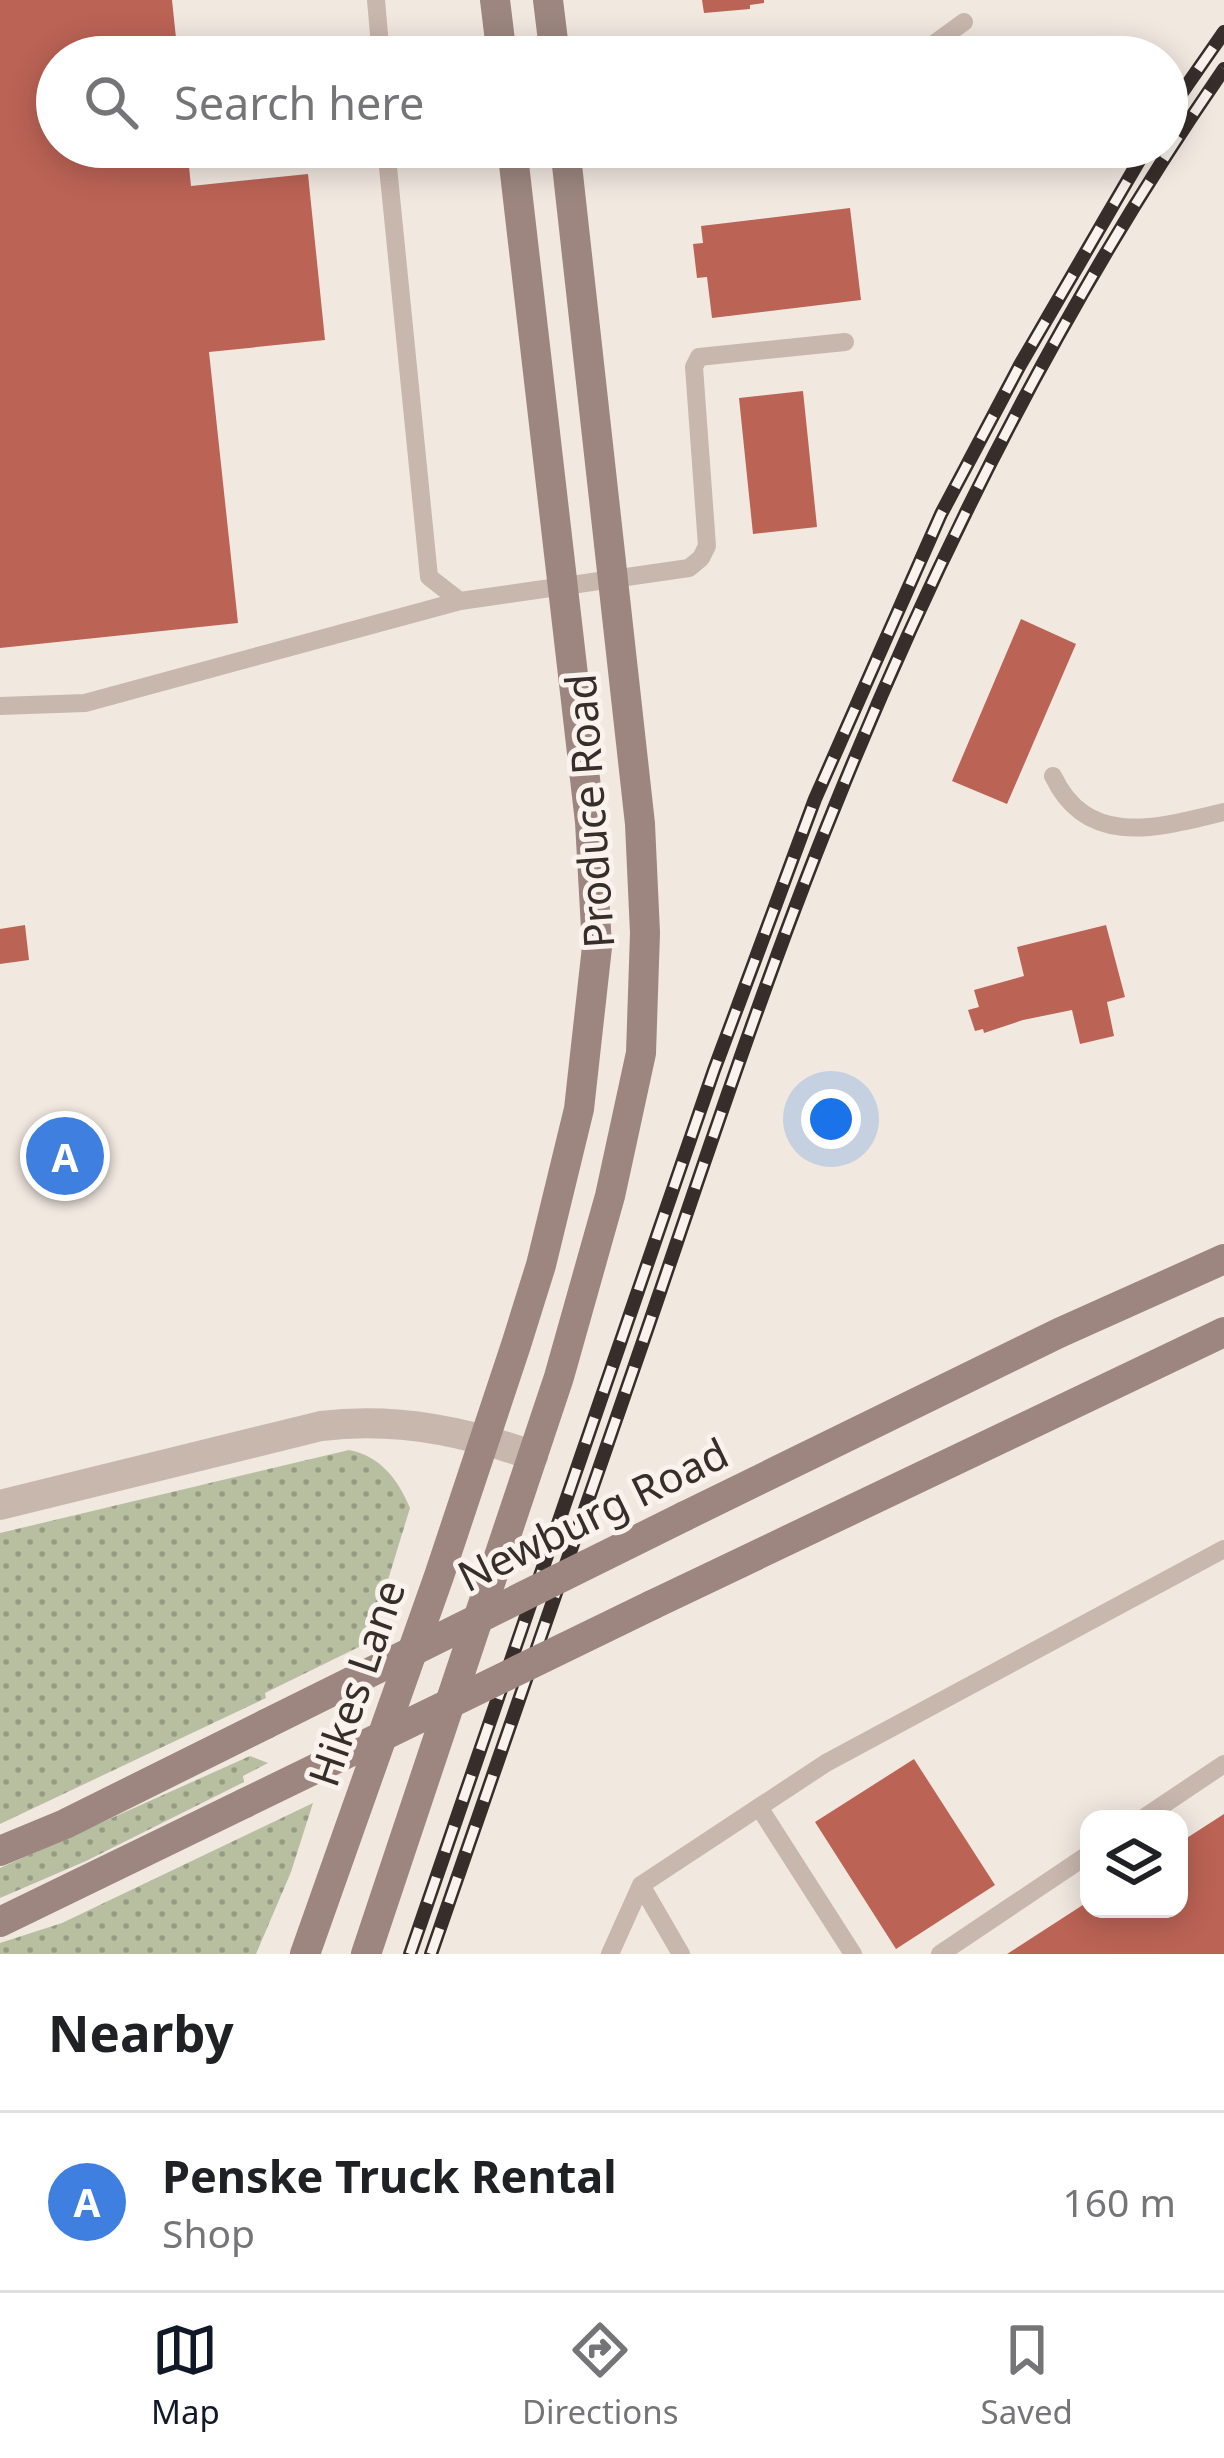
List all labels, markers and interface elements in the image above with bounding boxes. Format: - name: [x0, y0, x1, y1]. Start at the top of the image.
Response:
- search box: [36, 36, 1188, 168]
- icon: search: [78, 69, 144, 135]
- text: Search here: [174, 72, 424, 133]
- street label: Produce Road: [550, 672, 627, 950]
- your location: [801, 1089, 861, 1149]
- pin: A: [26, 1111, 104, 1201]
- street label: Newburg Road: [448, 1424, 737, 1604]
- street label: Hikes Lane: [294, 1572, 417, 1793]
- map controls: [1080, 1810, 1188, 1918]
- button: layers: [1080, 1810, 1188, 1918]
- text: Nearby: [48, 1997, 234, 2067]
- text: Penske Truck Rental: [162, 2145, 617, 2206]
- text: A: [74, 2175, 101, 2228]
- text: 160 m: [1062, 2175, 1176, 2228]
- text: Shop: [162, 2206, 255, 2259]
- tab: Map: [151, 2317, 220, 2434]
- tab: Directions: [522, 2317, 679, 2434]
- tab: Saved: [981, 2317, 1073, 2434]

